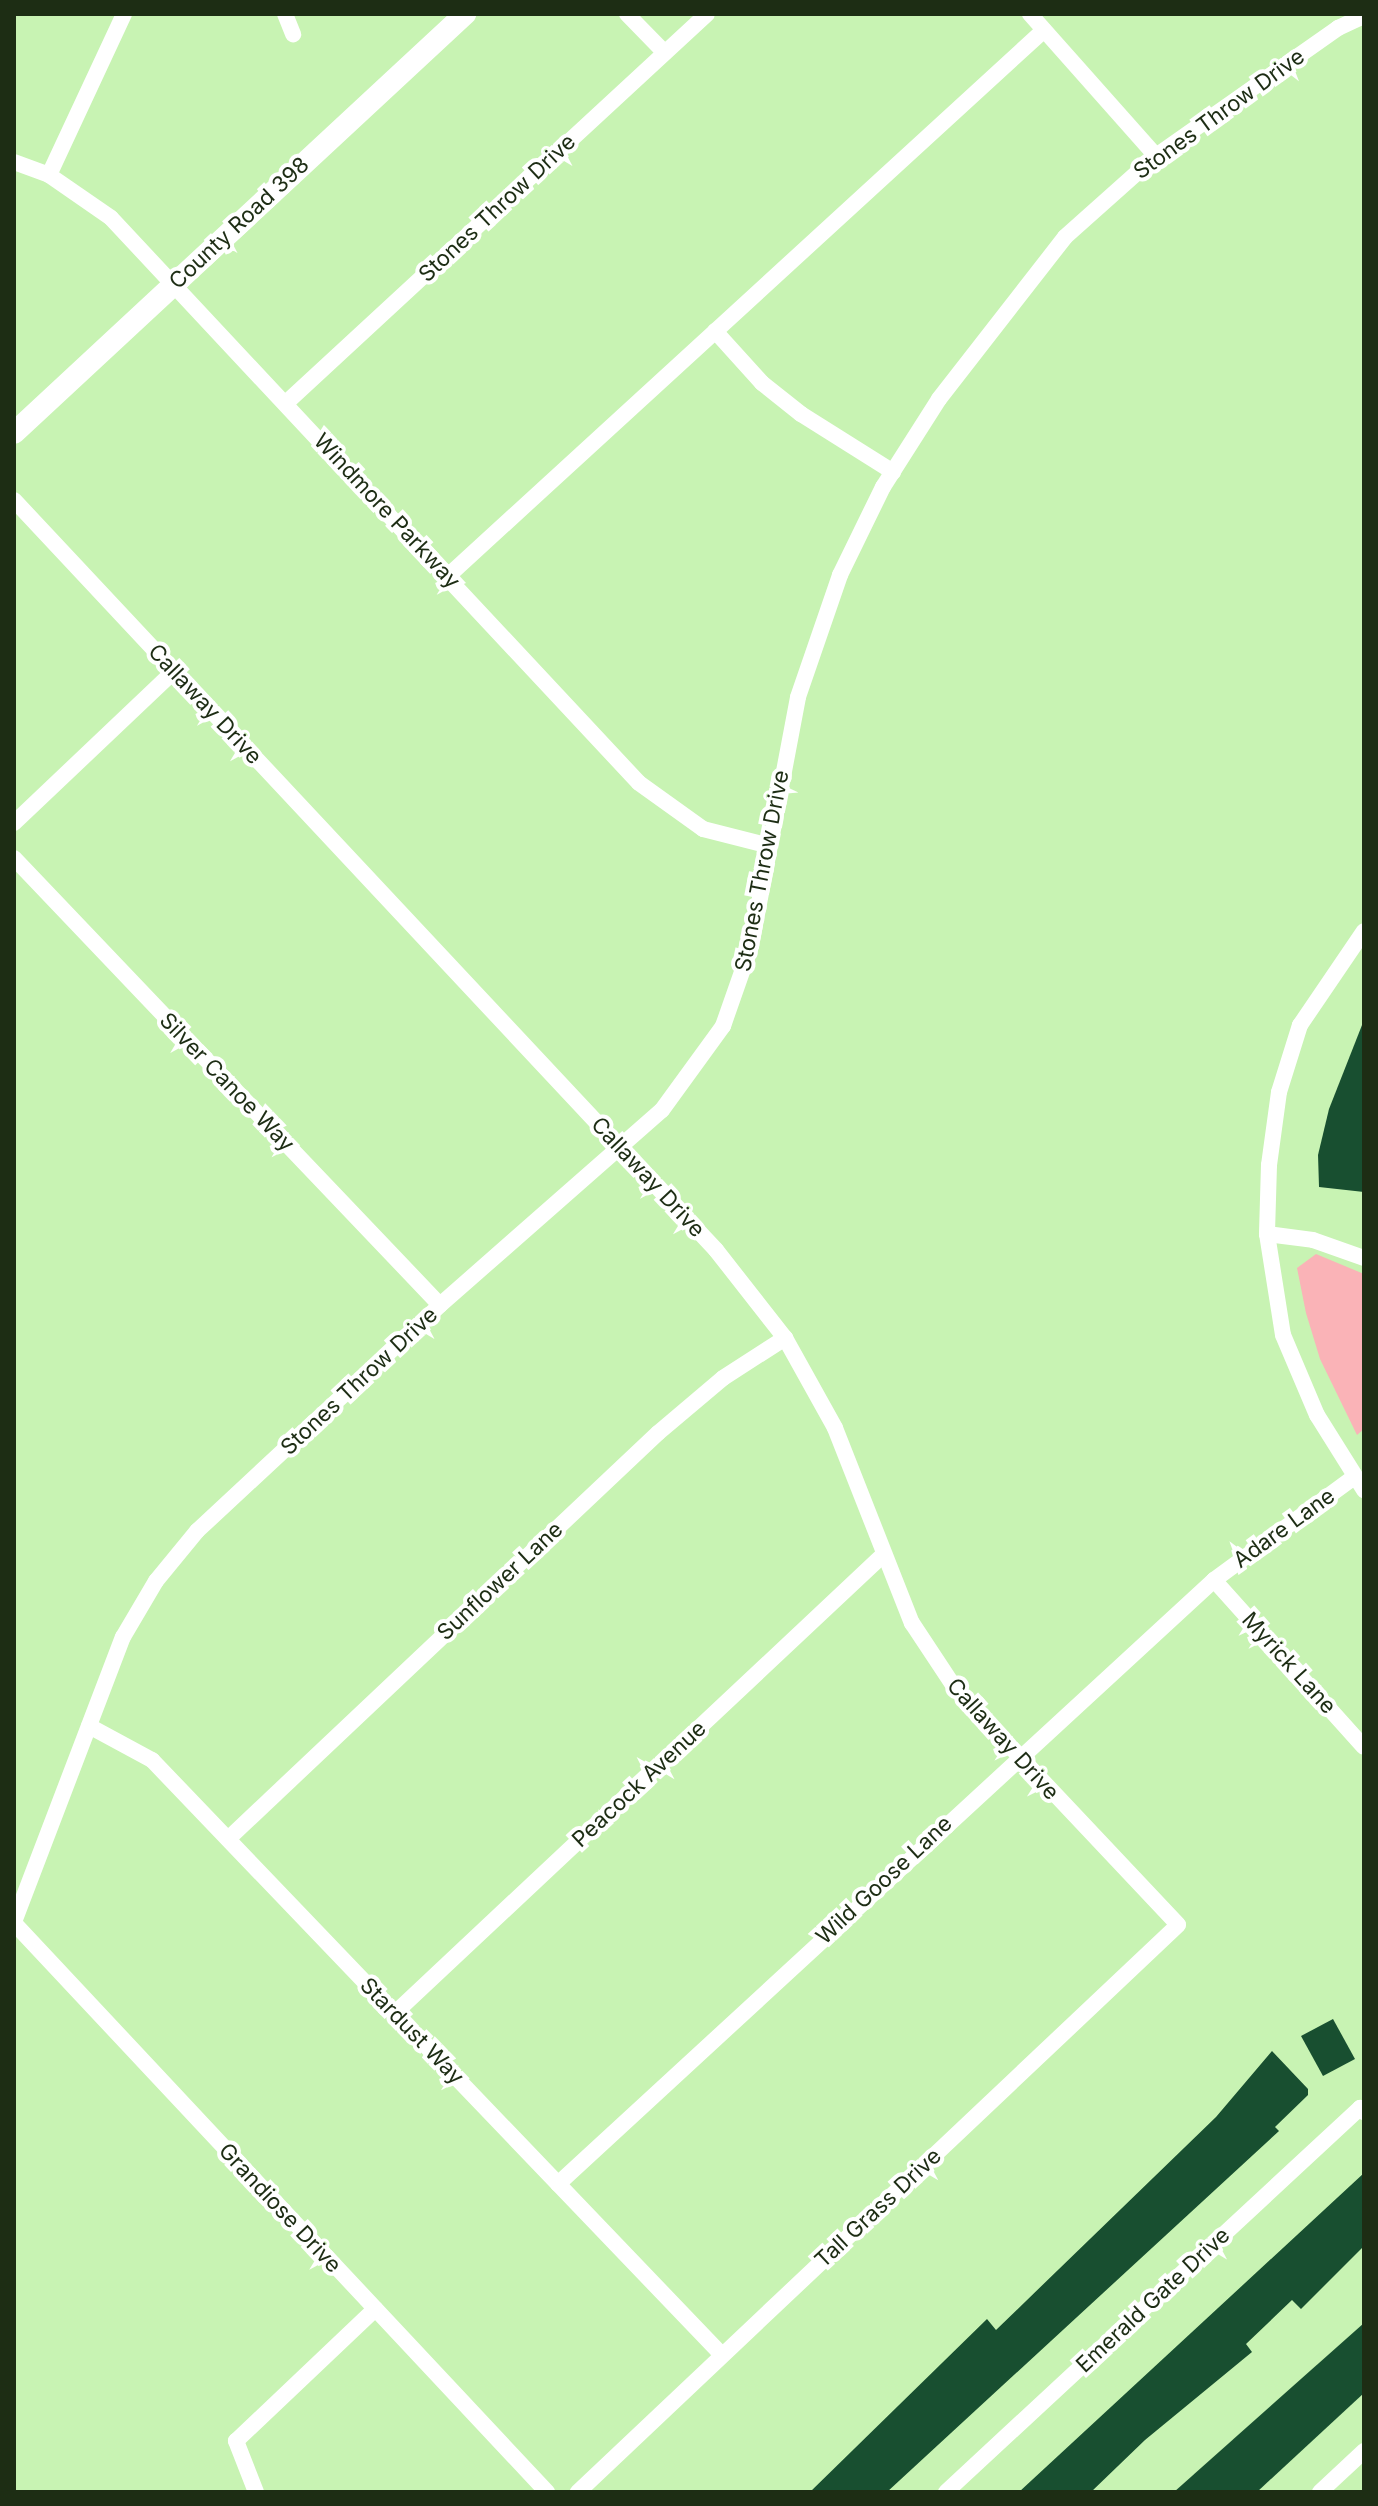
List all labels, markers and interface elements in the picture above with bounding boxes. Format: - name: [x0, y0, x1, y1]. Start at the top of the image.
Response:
- street label: Stones Throw Drive: [1128, 43, 1310, 185]
- street label: Stones Throw Drive: [413, 129, 581, 287]
- street label: County Road 398: [164, 151, 314, 295]
- street label: Windmore Parkway: [308, 428, 466, 594]
- street label: Callaway Drive: [143, 638, 267, 770]
- street label: Stones Throw Drive: [730, 768, 794, 974]
- street label: Silver Canoe Way: [154, 1007, 300, 1157]
- street label: Callaway Drive: [586, 1111, 710, 1243]
- street label: Stones Throw Drive: [275, 1302, 443, 1460]
- street label: Adare Lane: [1228, 1482, 1340, 1574]
- street label: Sunflower Lane: [432, 1516, 568, 1646]
- street label: Myrick Lane: [1236, 1607, 1342, 1719]
- street label: Callaway Drive: [941, 1673, 1065, 1805]
- street label: Peacock Avenue: [567, 1715, 711, 1853]
- street label: Wild Goose Lane: [811, 1810, 957, 1950]
- street label: Stardust Way: [355, 1972, 469, 2090]
- street label: Grandiose Drive: [213, 2138, 347, 2278]
- street label: Tall Grass Drive: [809, 2143, 947, 2273]
- street label: Emerald Gate Drive: [1071, 2222, 1235, 2378]

